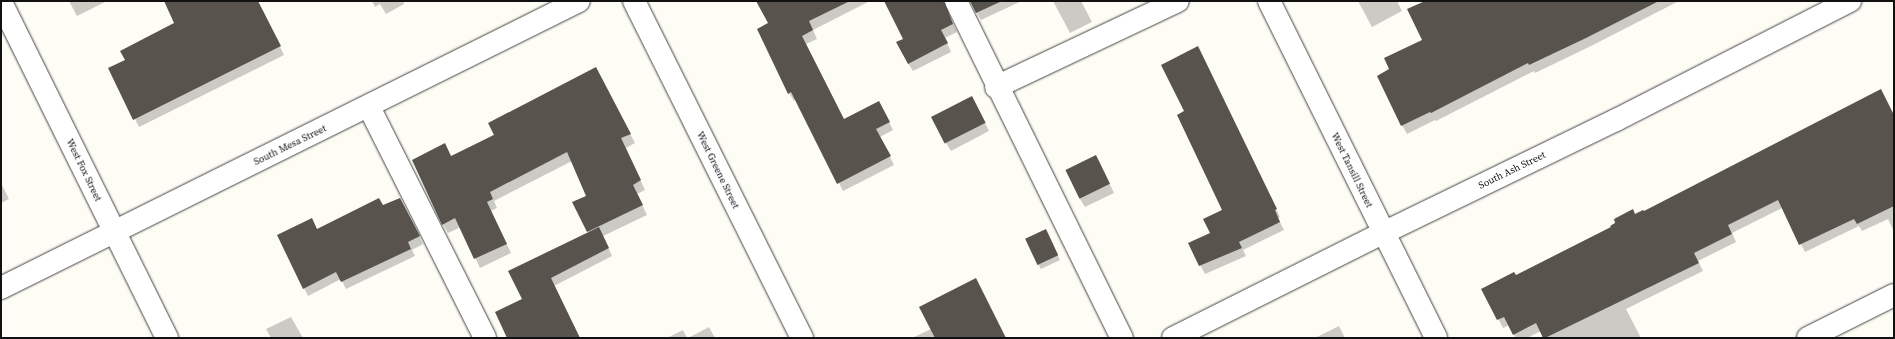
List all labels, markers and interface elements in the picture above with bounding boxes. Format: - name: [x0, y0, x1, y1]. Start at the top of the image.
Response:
- street label: South Mesa Street: [252, 122, 328, 168]
- street label: West Greene Street: [694, 129, 742, 211]
- street label: West Tansill Street: [1329, 130, 1375, 210]
- street label: West Fox Street: [64, 137, 104, 203]
- street label: South Ash Street: [1477, 149, 1547, 191]

